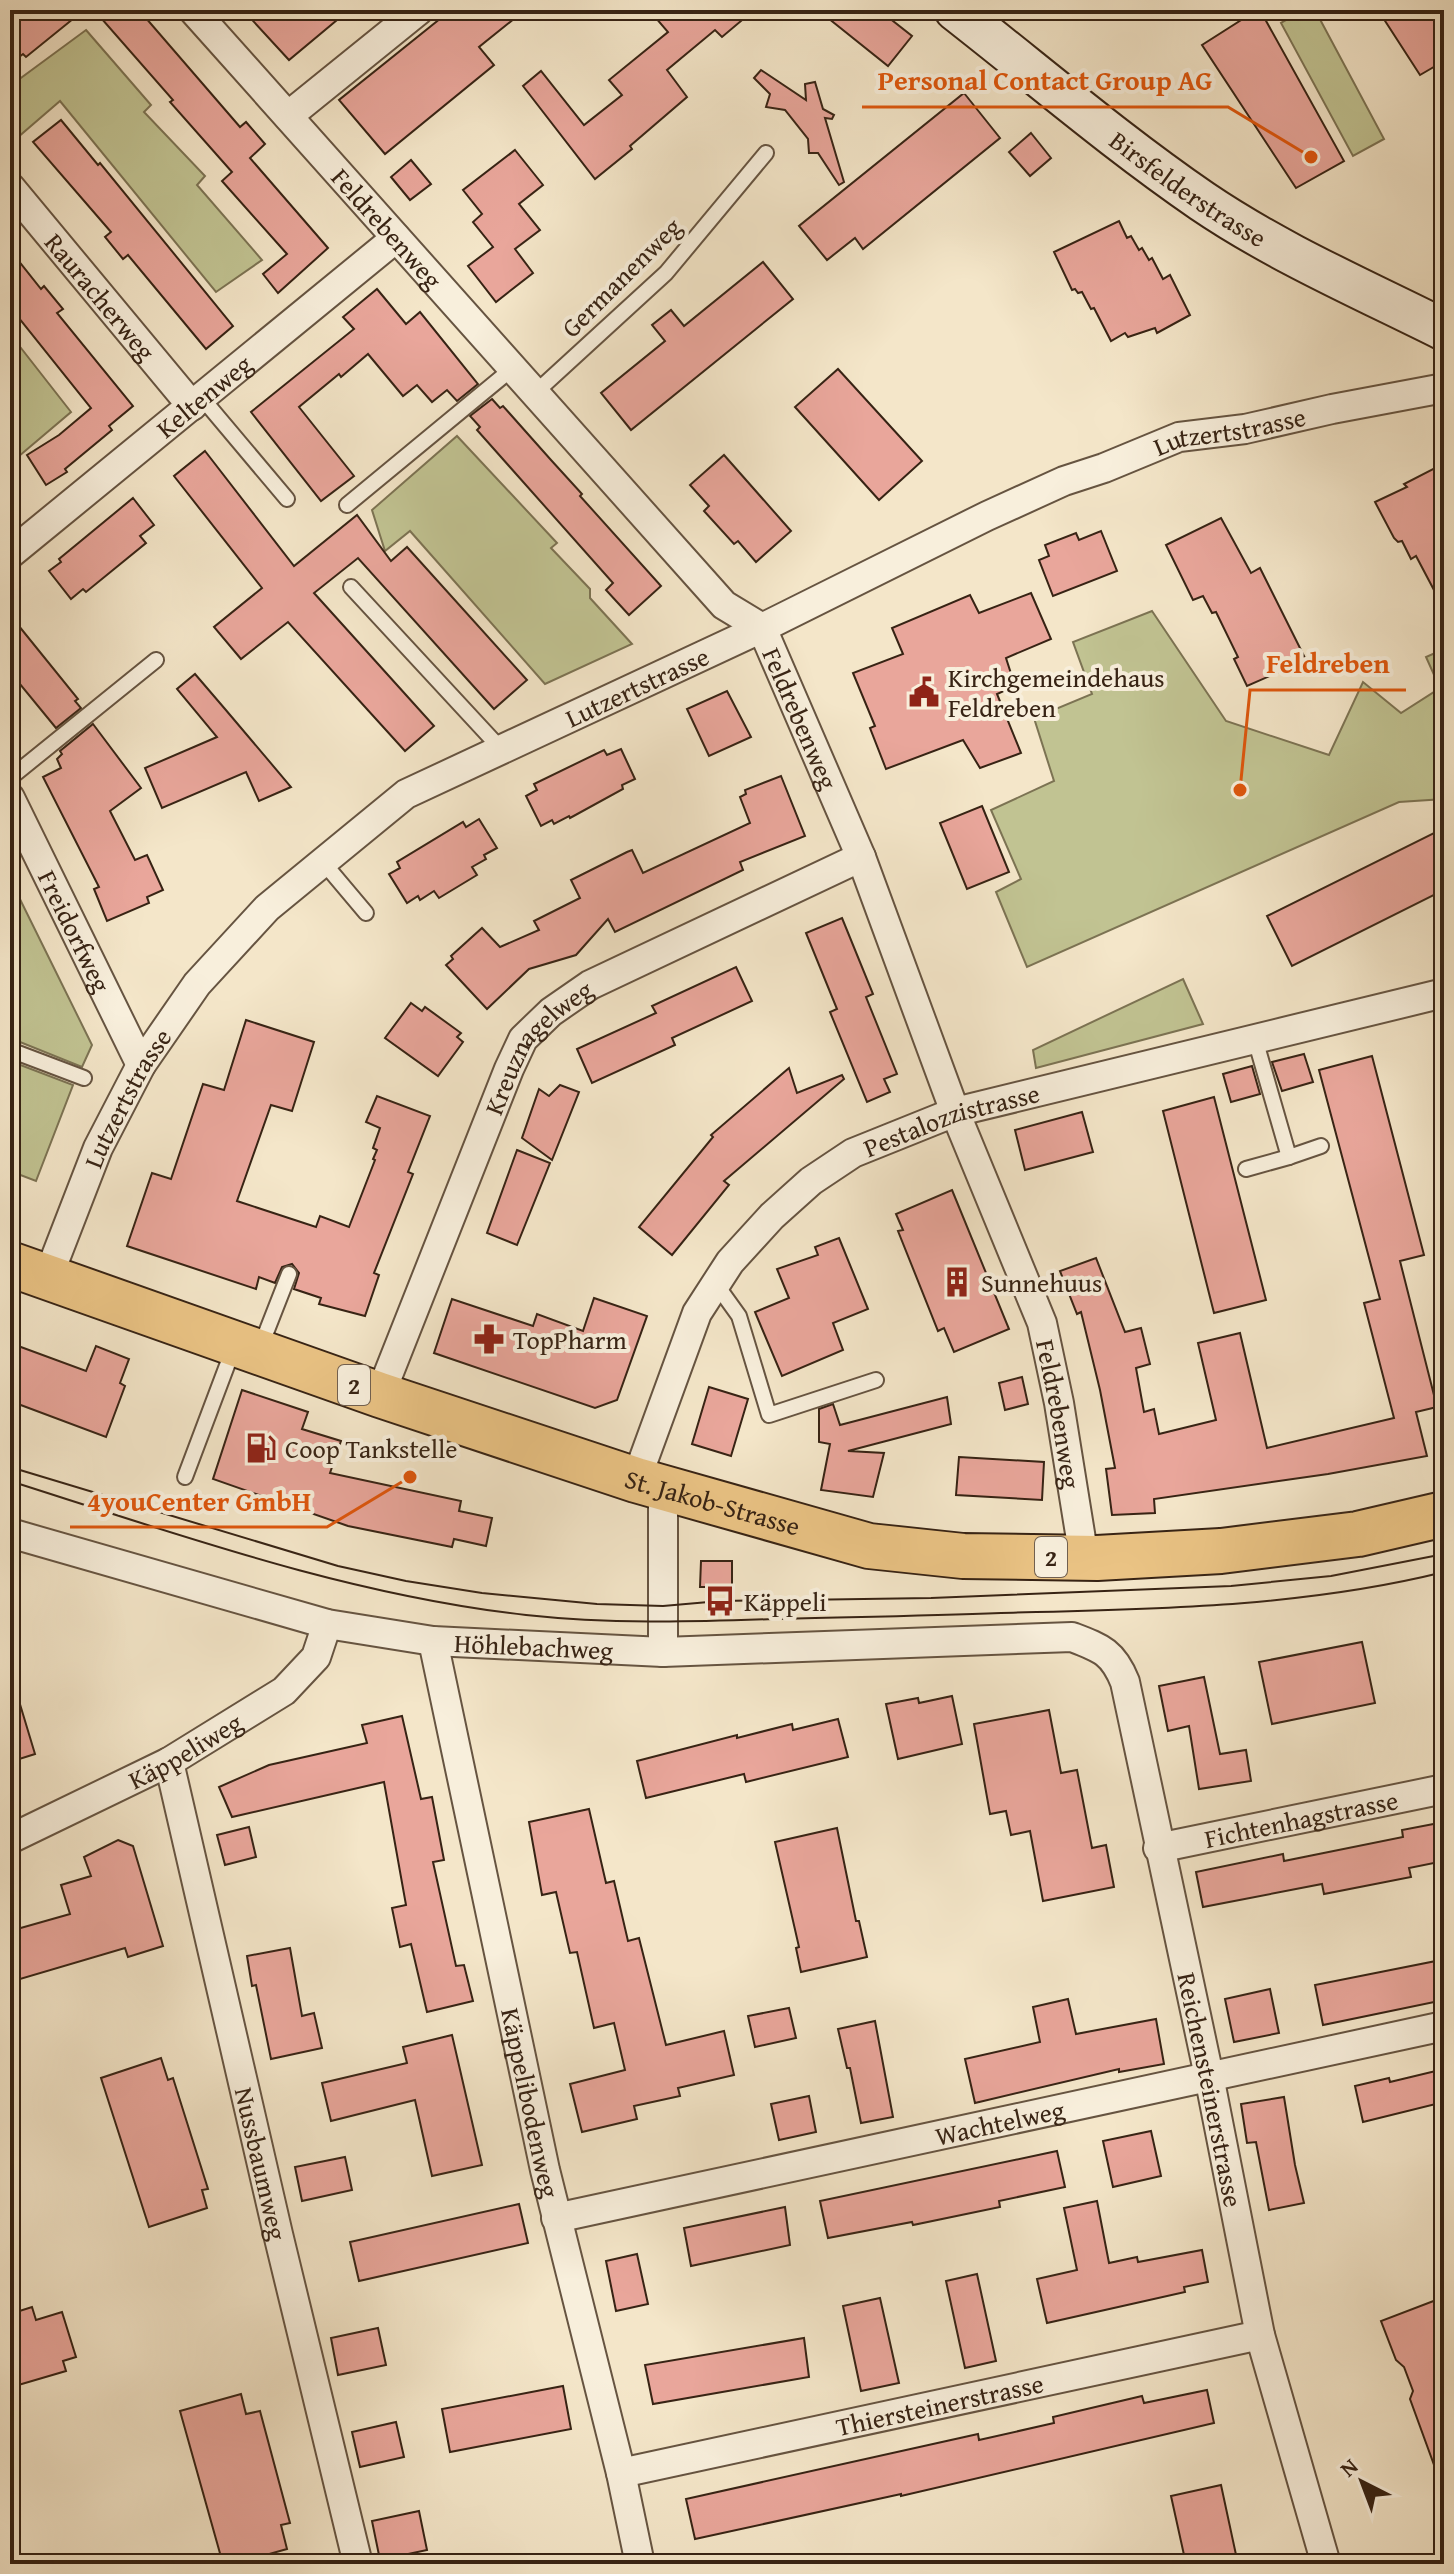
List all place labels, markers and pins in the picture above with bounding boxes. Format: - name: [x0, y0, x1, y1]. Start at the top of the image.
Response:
- callout: Personal Contact Group AG: [862, 55, 1228, 107]
- callout: Feldreben: [1250, 638, 1406, 690]
- place label: Kirchgemeindehaus Feldreben: [948, 658, 1165, 727]
- public building icon: Kirchgemeindehaus Feldreben: [907, 675, 941, 709]
- place label: Sunnehuus: [981, 1263, 1102, 1302]
- building icon: Sunnehuus: [940, 1265, 974, 1299]
- place label: TopPharm: [513, 1320, 627, 1359]
- pharmacy icon: TopPharm: [472, 1322, 506, 1356]
- place label: Coop Tankstelle: [285, 1429, 458, 1468]
- fuel station icon: Coop Tankstelle: [244, 1431, 278, 1465]
- callout: 4youCenter GmbH: [70, 1475, 327, 1527]
- place label: Käppeli: [744, 1582, 827, 1621]
- bus stop icon: Käppeli: [703, 1584, 737, 1618]

